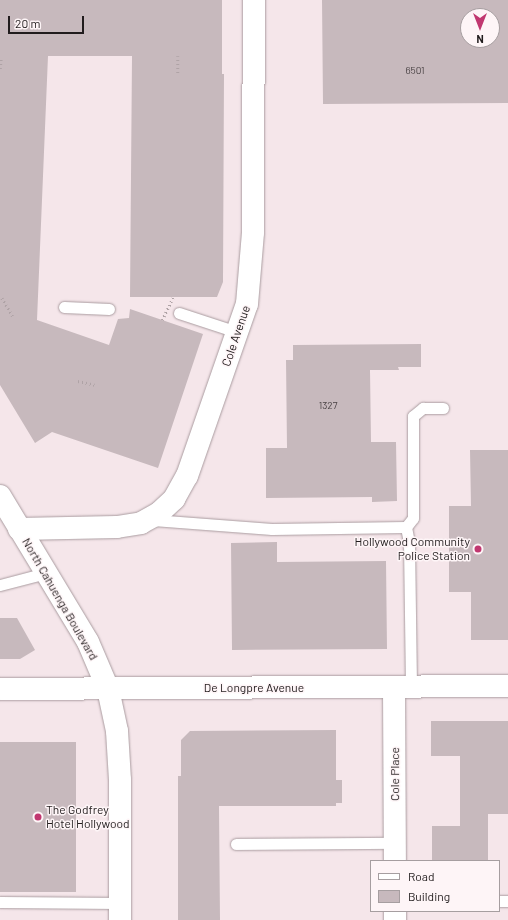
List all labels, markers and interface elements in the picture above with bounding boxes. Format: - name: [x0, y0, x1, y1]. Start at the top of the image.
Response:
- scale bar: [10, 8, 86, 34]
- north arrow: [460, 8, 500, 48]
- text: 20 m: [15, 16, 41, 30]
- text: N: [476, 33, 484, 46]
- house number: 6501: [405, 65, 425, 77]
- street label: Cole Avenue: [219, 304, 253, 368]
- house number: 1327: [319, 400, 337, 412]
- street label: North Cahuenga Boulevard: [19, 535, 101, 663]
- place label: Hollywood Community Police Station: [355, 535, 470, 563]
- marker: Hollywood Community Police Station: [473, 544, 483, 554]
- street label: De Longpre Avenue: [204, 681, 304, 695]
- street label: Cole Place: [388, 747, 402, 801]
- place label: The Godfrey Hotel Hollywood: [46, 803, 130, 831]
- marker: The Godfrey Hotel Hollywood: [33, 812, 43, 822]
- legend: [370, 860, 500, 912]
- text: Road: [408, 869, 435, 883]
- text: Building: [408, 889, 450, 903]

